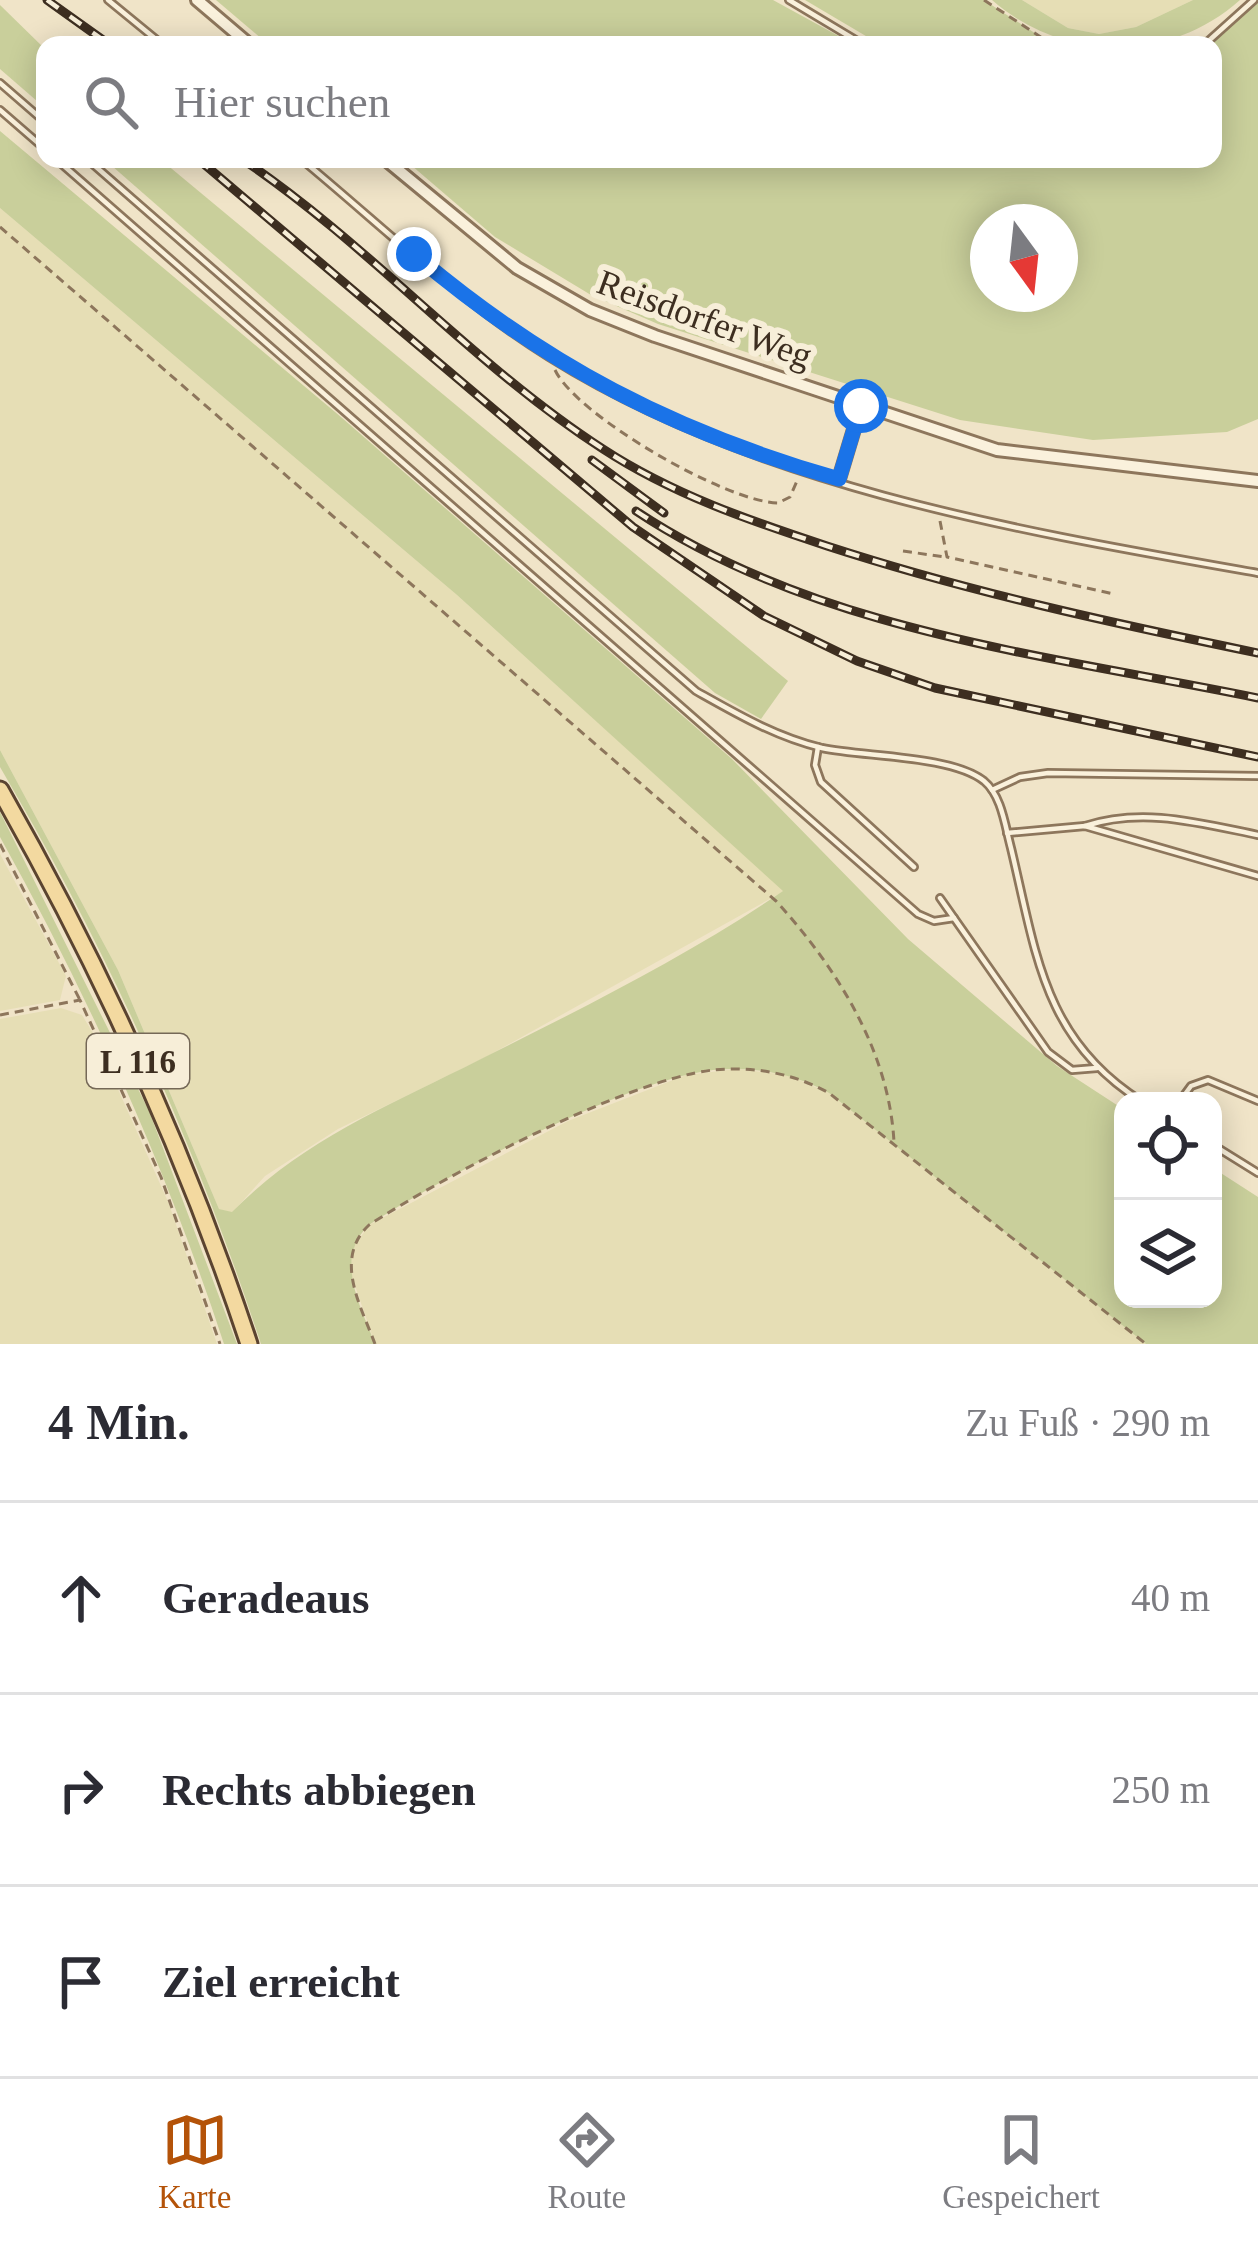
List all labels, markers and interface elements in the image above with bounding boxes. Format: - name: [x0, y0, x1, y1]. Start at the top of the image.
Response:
- search box: [36, 36, 1222, 168]
- icon: search: [78, 69, 144, 135]
- text: Hier suchen: [174, 77, 390, 127]
- north arrow: [970, 204, 1078, 312]
- route end: [387, 227, 441, 281]
- street label: Reisdorfer Weg: [592, 262, 817, 376]
- route start: [834, 379, 888, 433]
- road number: L 116: [87, 1034, 189, 1088]
- map controls: [1114, 1092, 1222, 1308]
- button: locate: [1114, 1092, 1222, 1200]
- button: layers: [1114, 1200, 1222, 1308]
- text: 4 Min.: [48, 1394, 190, 1450]
- text: Zu Fuß · 290 m: [965, 1401, 1210, 1444]
- icon: ahead: [48, 1565, 114, 1631]
- text: Geradeaus: [162, 1573, 370, 1623]
- text: 40 m: [1131, 1576, 1210, 1619]
- icon: right: [48, 1757, 114, 1823]
- text: Rechts abbiegen: [162, 1765, 476, 1815]
- text: 250 m: [1111, 1768, 1210, 1811]
- icon: arrive: [48, 1949, 114, 2015]
- text: Ziel erreicht: [162, 1957, 400, 2007]
- tab: Karte: [158, 2107, 231, 2216]
- tab: Route: [547, 2107, 626, 2216]
- tab: Gespeichert: [942, 2107, 1100, 2216]

